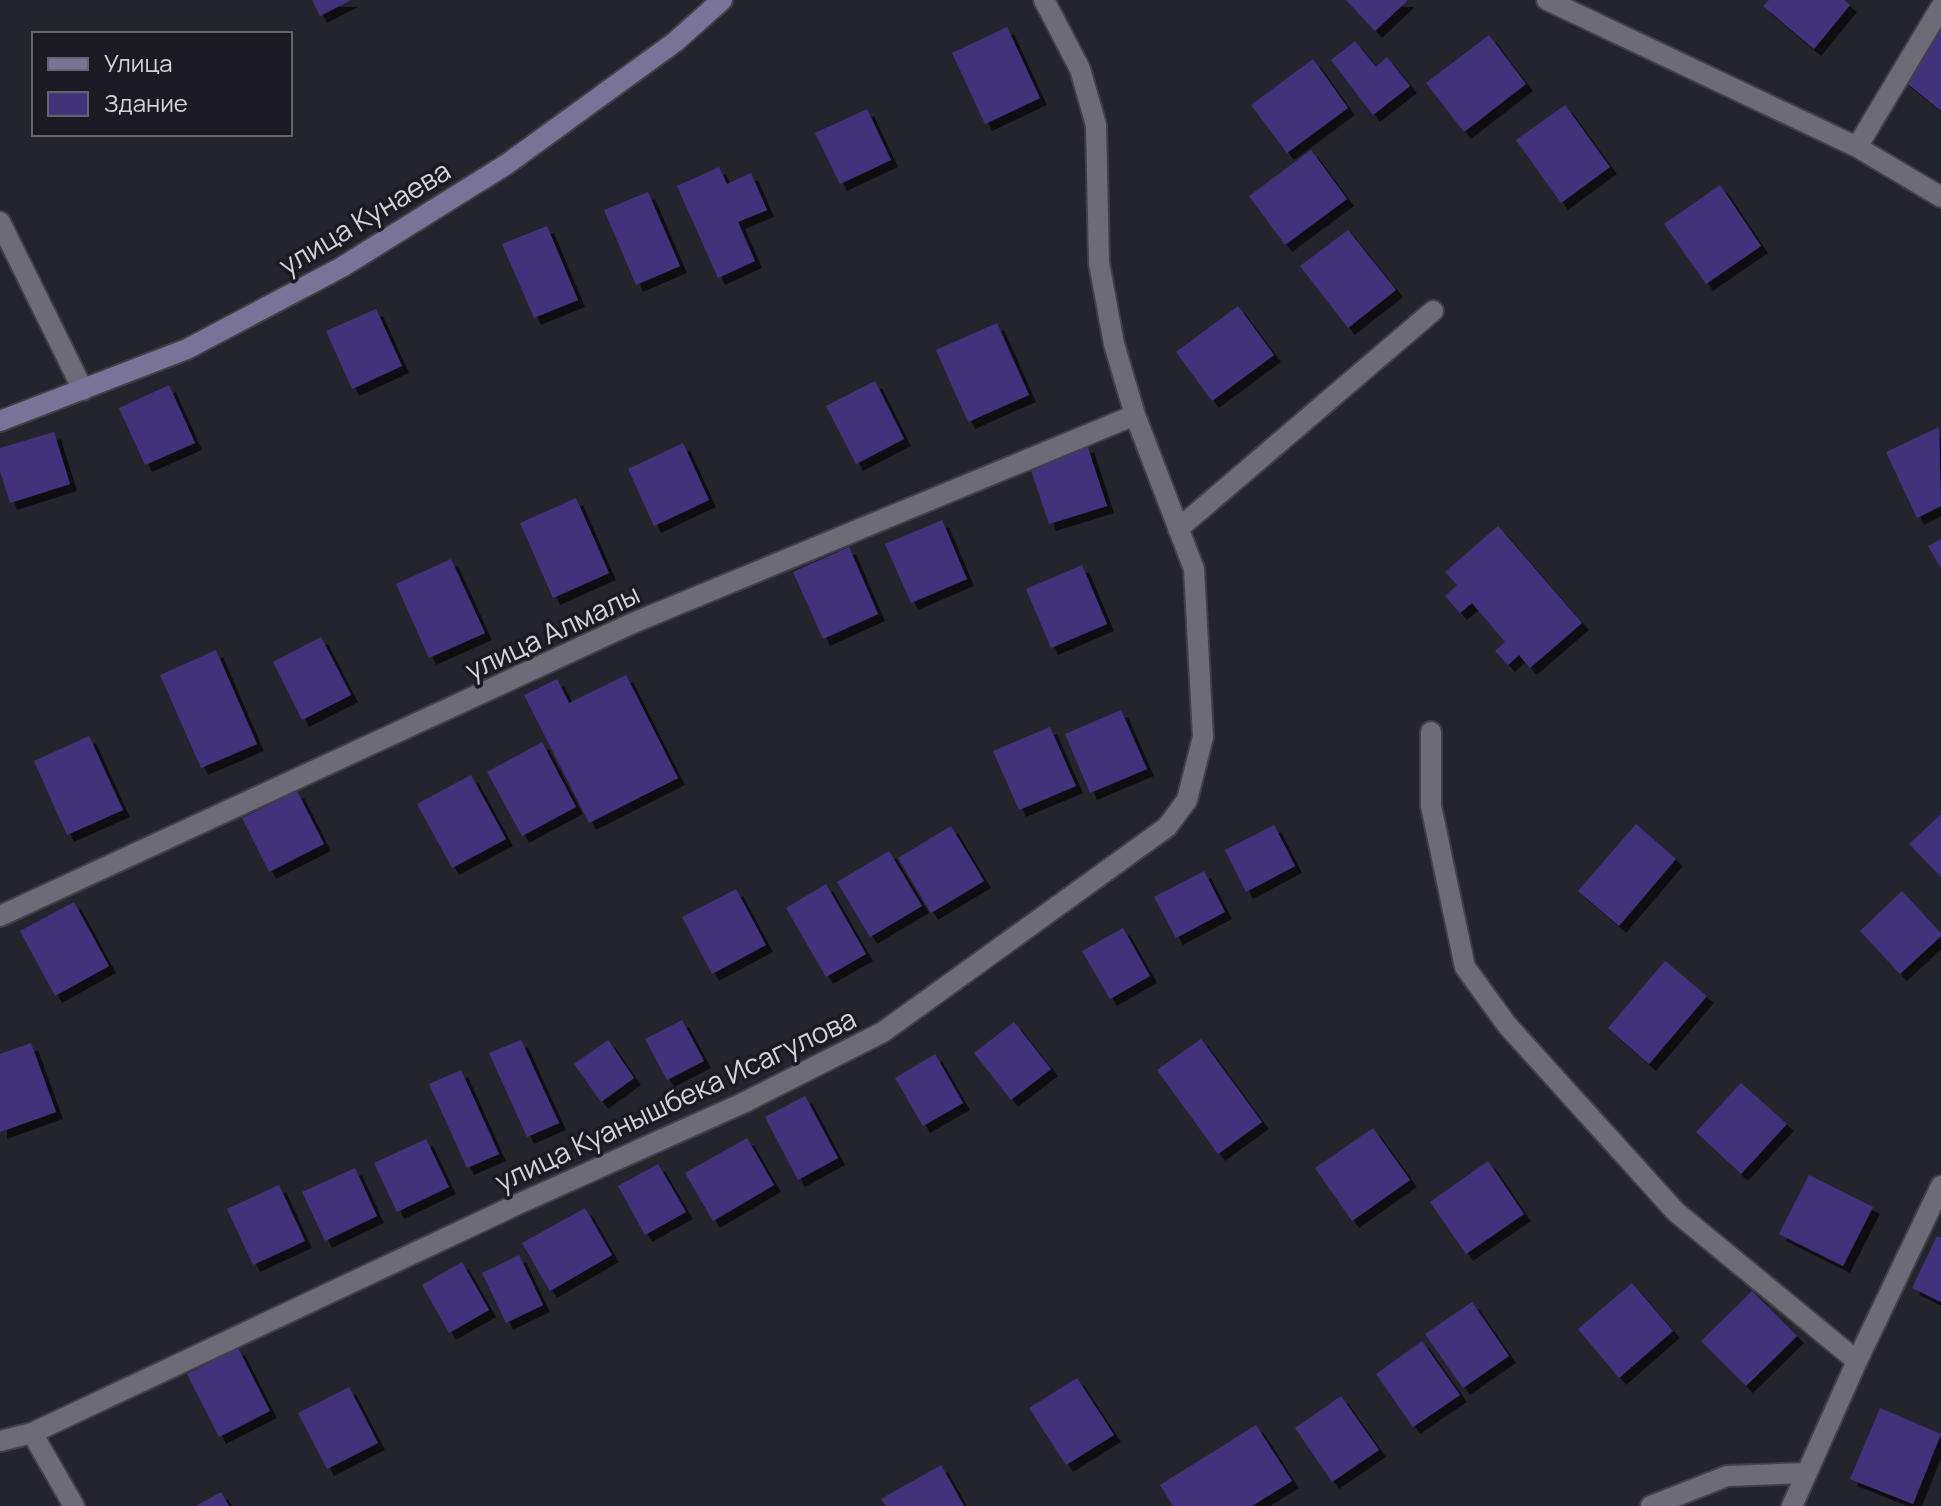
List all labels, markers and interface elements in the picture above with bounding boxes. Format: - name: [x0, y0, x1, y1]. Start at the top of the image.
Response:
- legend: [32, 32, 292, 136]
- text: Улица: [104, 46, 173, 79]
- text: Здание: [104, 86, 188, 119]
- street label: улица Кунаева: [271, 151, 457, 283]
- street label: улица Алмалы: [459, 574, 645, 688]
- street label: улица Куанышбека Исагулова: [488, 998, 862, 1200]

